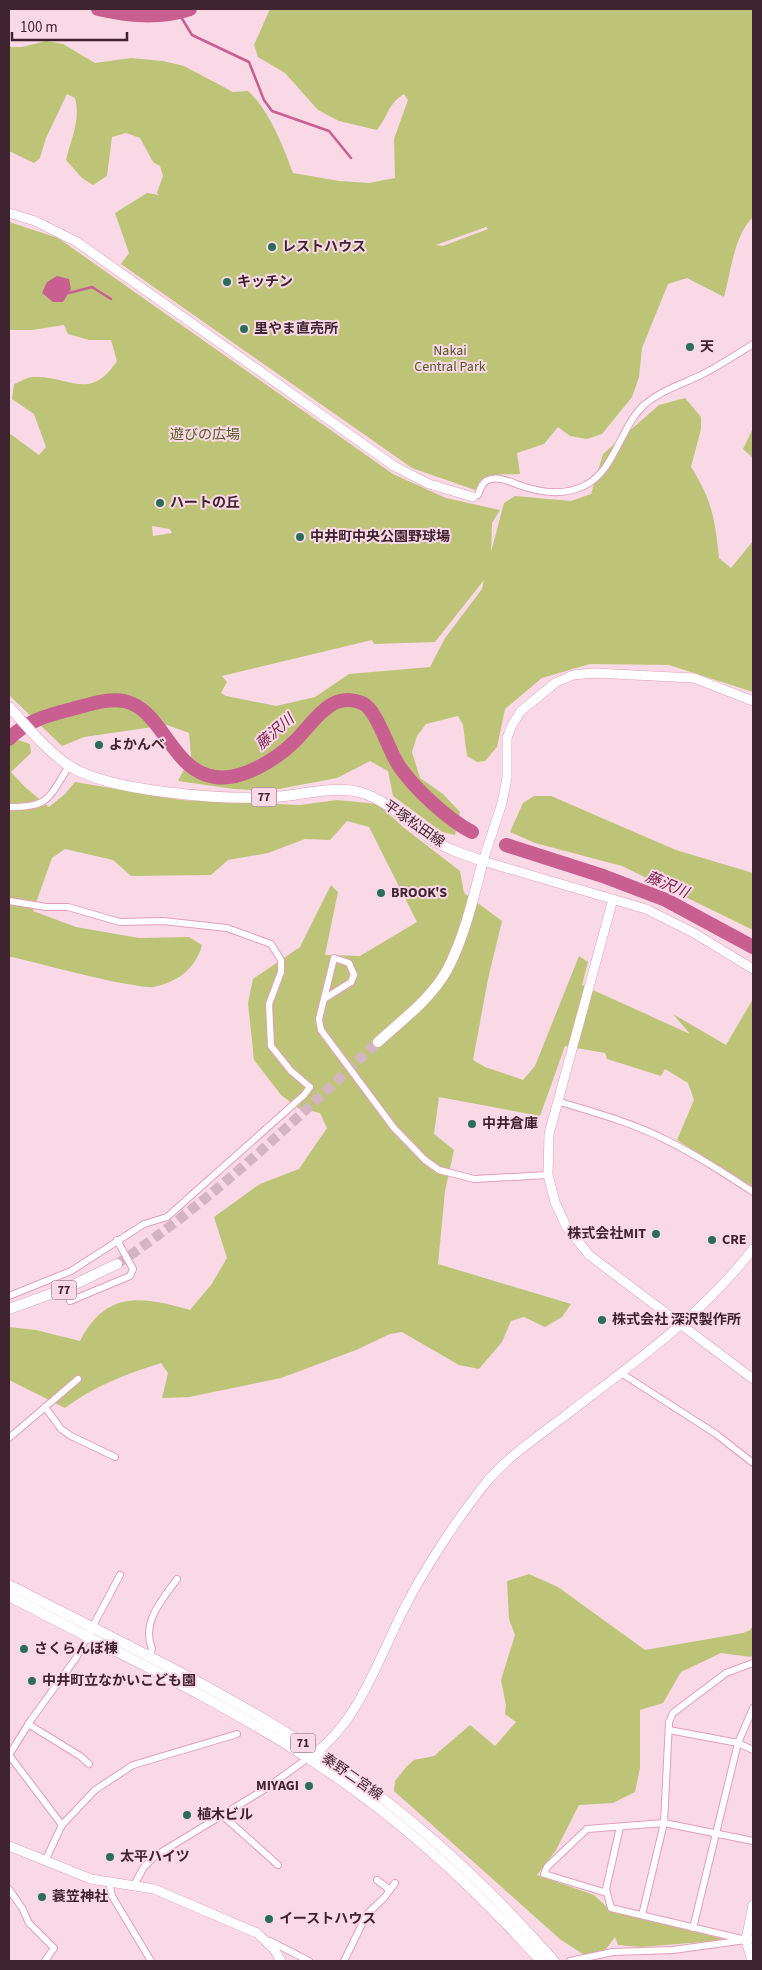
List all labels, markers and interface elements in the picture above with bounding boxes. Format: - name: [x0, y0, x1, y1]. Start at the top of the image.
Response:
- scale bar: [12, 10, 128, 42]
- text: 100 m: [20, 17, 58, 38]
- place label: レストハウス: [282, 237, 366, 257]
- marker: レストハウス: [266, 241, 278, 253]
- place label: キッチン: [237, 272, 293, 292]
- marker: キッチン: [221, 276, 233, 288]
- place label: 里やま直売所: [254, 319, 338, 339]
- marker: 里やま直売所: [238, 323, 250, 335]
- place label: 天: [700, 337, 714, 357]
- park label: Nakai Central Park: [414, 341, 486, 377]
- marker: 天: [684, 341, 696, 353]
- park label: 遊びの広場: [170, 425, 240, 445]
- place label: ハートの丘: [170, 493, 240, 513]
- marker: ハートの丘: [154, 497, 166, 509]
- place label: 中井町中央公園野球場: [310, 527, 450, 547]
- marker: 中井町中央公園野球場: [294, 531, 306, 543]
- water label: 藤沢川: [251, 708, 300, 755]
- place label: よかんべ: [109, 735, 165, 755]
- marker: よかんべ: [93, 739, 105, 751]
- road number: 77: [252, 788, 276, 806]
- street label: 平塚松田線: [380, 796, 448, 852]
- water label: 藤沢川: [642, 867, 694, 904]
- place label: BROOK'S: [391, 883, 447, 903]
- marker: BROOK'S: [375, 887, 387, 899]
- place label: 中井倉庫: [482, 1114, 538, 1134]
- marker: 中井倉庫: [466, 1118, 478, 1130]
- place label: 株式会社MIT: [567, 1224, 646, 1244]
- marker: 株式会社MIT: [650, 1228, 662, 1240]
- place label: CRE: [722, 1230, 746, 1250]
- marker: CRE: [706, 1234, 718, 1246]
- road number: 77: [52, 1280, 76, 1300]
- place label: 株式会社 深沢製作所: [612, 1310, 741, 1330]
- marker: 株式会社 深沢製作所: [596, 1314, 608, 1326]
- place label: さくらんぼ棟: [34, 1639, 118, 1659]
- marker: さくらんぼ棟: [18, 1643, 30, 1655]
- place label: 中井町立なかいこども園: [42, 1671, 196, 1691]
- marker: 中井町立なかいこども園: [26, 1675, 38, 1687]
- road number: 71: [290, 1734, 316, 1752]
- street label: 秦野二宮線: [318, 1749, 386, 1805]
- place label: MIYAGI: [256, 1776, 299, 1796]
- marker: MIYAGI: [303, 1780, 315, 1792]
- place label: 植木ビル: [197, 1805, 253, 1825]
- marker: 植木ビル: [181, 1809, 193, 1821]
- place label: 太平ハイツ: [120, 1847, 190, 1867]
- marker: 太平ハイツ: [104, 1851, 116, 1863]
- place label: 蓑笠神社: [52, 1887, 108, 1907]
- marker: 蓑笠神社: [36, 1891, 48, 1903]
- place label: イーストハウス: [279, 1909, 376, 1929]
- marker: イーストハウス: [263, 1913, 275, 1925]

